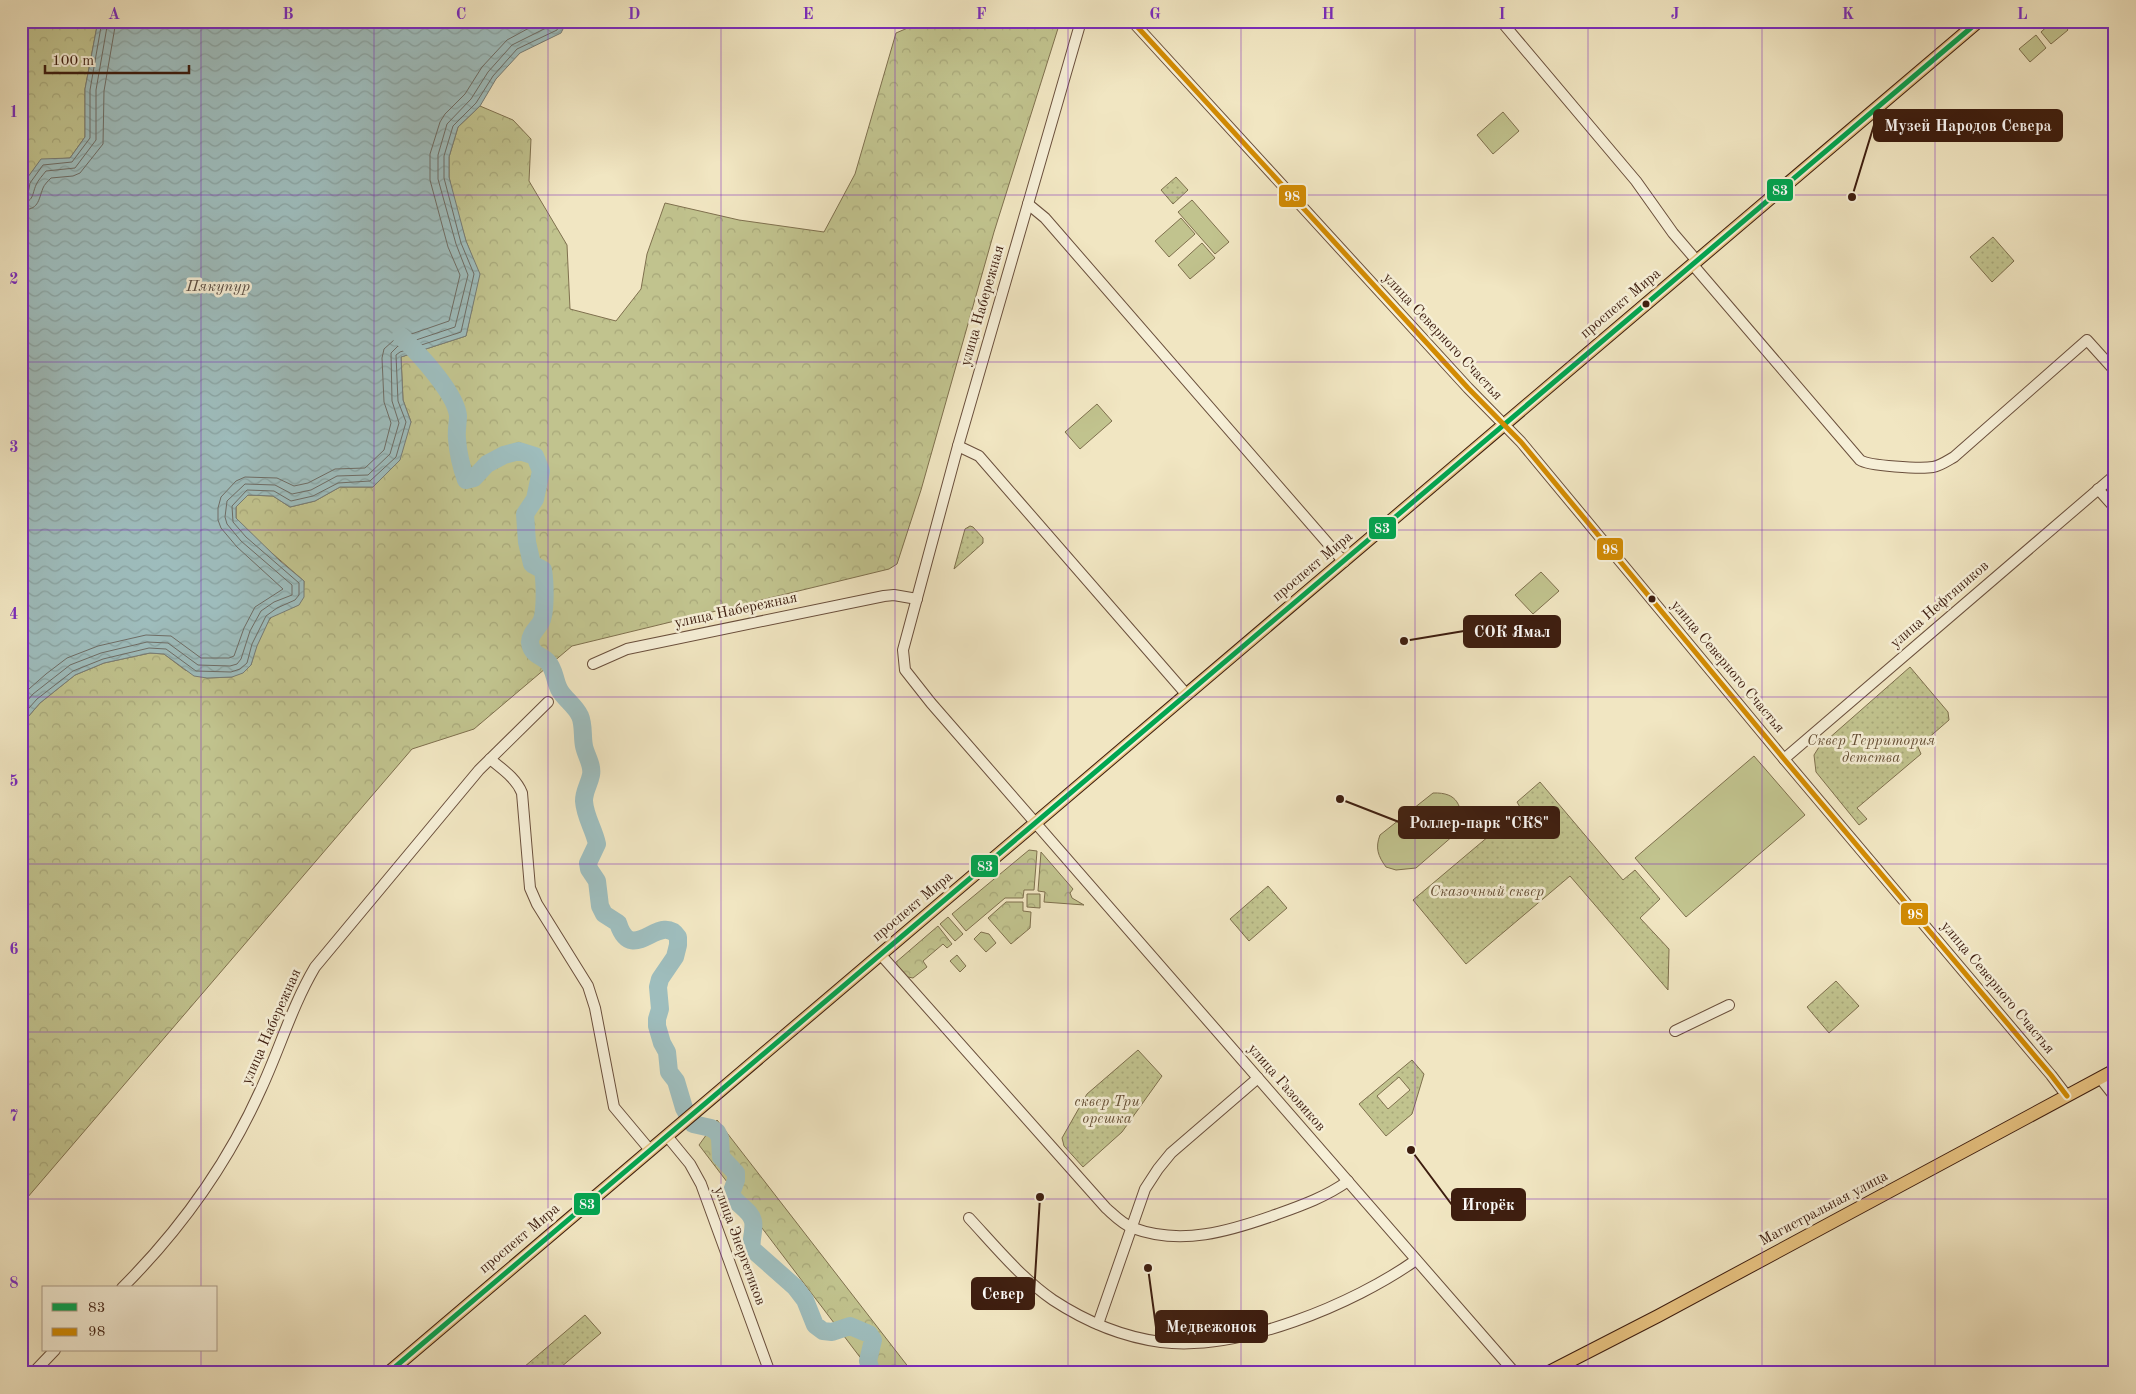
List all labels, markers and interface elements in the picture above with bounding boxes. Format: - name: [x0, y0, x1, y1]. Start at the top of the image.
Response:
- text: A: [108, 7, 120, 23]
- text: B: [282, 7, 294, 23]
- text: C: [456, 7, 466, 23]
- text: D: [628, 7, 640, 23]
- text: E: [802, 7, 814, 23]
- text: F: [976, 7, 987, 23]
- text: G: [1149, 7, 1161, 23]
- text: H: [1321, 7, 1335, 23]
- text: I: [1498, 7, 1506, 23]
- text: J: [1671, 7, 1680, 23]
- text: K: [1842, 7, 1854, 23]
- text: L: [2017, 7, 2028, 23]
- scale bar: [45, 42, 189, 74]
- text: 100 m: [52, 54, 94, 69]
- text: 1: [9, 105, 19, 121]
- callout: Музей Народов Севера: [1874, 110, 2062, 141]
- text: Музей Народов Севера: [1884, 119, 2052, 135]
- line badge: 83: [1766, 178, 1794, 202]
- line badge: 98: [1278, 184, 1307, 208]
- text: 83: [1772, 184, 1788, 198]
- text: 98: [1284, 190, 1300, 204]
- street label: улица Набережная: [959, 244, 1007, 368]
- street label: проспект Мира: [1578, 266, 1664, 342]
- street label: улица Северного Счастья: [1379, 271, 1505, 404]
- text: 2: [9, 272, 19, 288]
- water label: Пякупур: [185, 279, 250, 295]
- unlabelled marker: [1641, 299, 1651, 309]
- text: 3: [9, 440, 19, 456]
- line badge: 83: [1368, 516, 1397, 540]
- text: 83: [1374, 522, 1390, 536]
- street label: проспект Мира: [1270, 529, 1356, 605]
- line badge: 98: [1596, 537, 1624, 561]
- text: 98: [1602, 543, 1618, 557]
- street label: улица Нефтяников: [1888, 558, 1992, 652]
- street label: улица Набережная: [673, 591, 799, 631]
- unlabelled marker: [1647, 594, 1657, 604]
- street label: улица Северного Счастья: [1667, 598, 1787, 736]
- text: 4: [9, 607, 19, 623]
- callout: СОК Ямал: [1464, 616, 1560, 647]
- text: СОК Ямал: [1474, 625, 1550, 641]
- park label: Сквер Территория детства: [1807, 734, 1935, 766]
- text: 5: [9, 774, 19, 790]
- callout: Роллер-парк "СК8": [1399, 807, 1559, 838]
- text: Роллер-парк "СК8": [1409, 816, 1549, 832]
- line badge: 83: [970, 854, 999, 878]
- text: 83: [977, 860, 993, 874]
- street label: проспект Мира: [870, 869, 956, 945]
- park label: Сказочный сквер: [1430, 885, 1544, 900]
- line badge: 98: [1900, 902, 1929, 926]
- text: 98: [1907, 908, 1923, 922]
- street label: улица Северного Счастья: [1937, 919, 2057, 1057]
- text: 6: [9, 942, 19, 958]
- street label: улица Набережная: [240, 967, 304, 1087]
- street label: улица Газовиков: [1244, 1041, 1328, 1135]
- park label: сквер Три орешка: [1074, 1095, 1140, 1127]
- text: 7: [9, 1109, 19, 1125]
- street label: Магистральная улица: [1757, 1168, 1891, 1249]
- street label: улица Энергетиков: [711, 1185, 767, 1307]
- callout: Игорёк: [1452, 1189, 1525, 1220]
- line badge: 83: [573, 1192, 601, 1216]
- text: 83: [579, 1198, 595, 1212]
- text: Игорёк: [1462, 1198, 1515, 1214]
- street label: проспект Мира: [477, 1201, 563, 1277]
- text: 8: [9, 1276, 19, 1292]
- callout: Север: [972, 1278, 1034, 1309]
- legend: [42, 1286, 218, 1352]
- text: Север: [982, 1287, 1024, 1303]
- text: 83: [88, 1301, 105, 1316]
- callout: Медвежонок: [1156, 1311, 1267, 1342]
- text: Медвежонок: [1166, 1320, 1257, 1336]
- text: 98: [88, 1325, 105, 1340]

